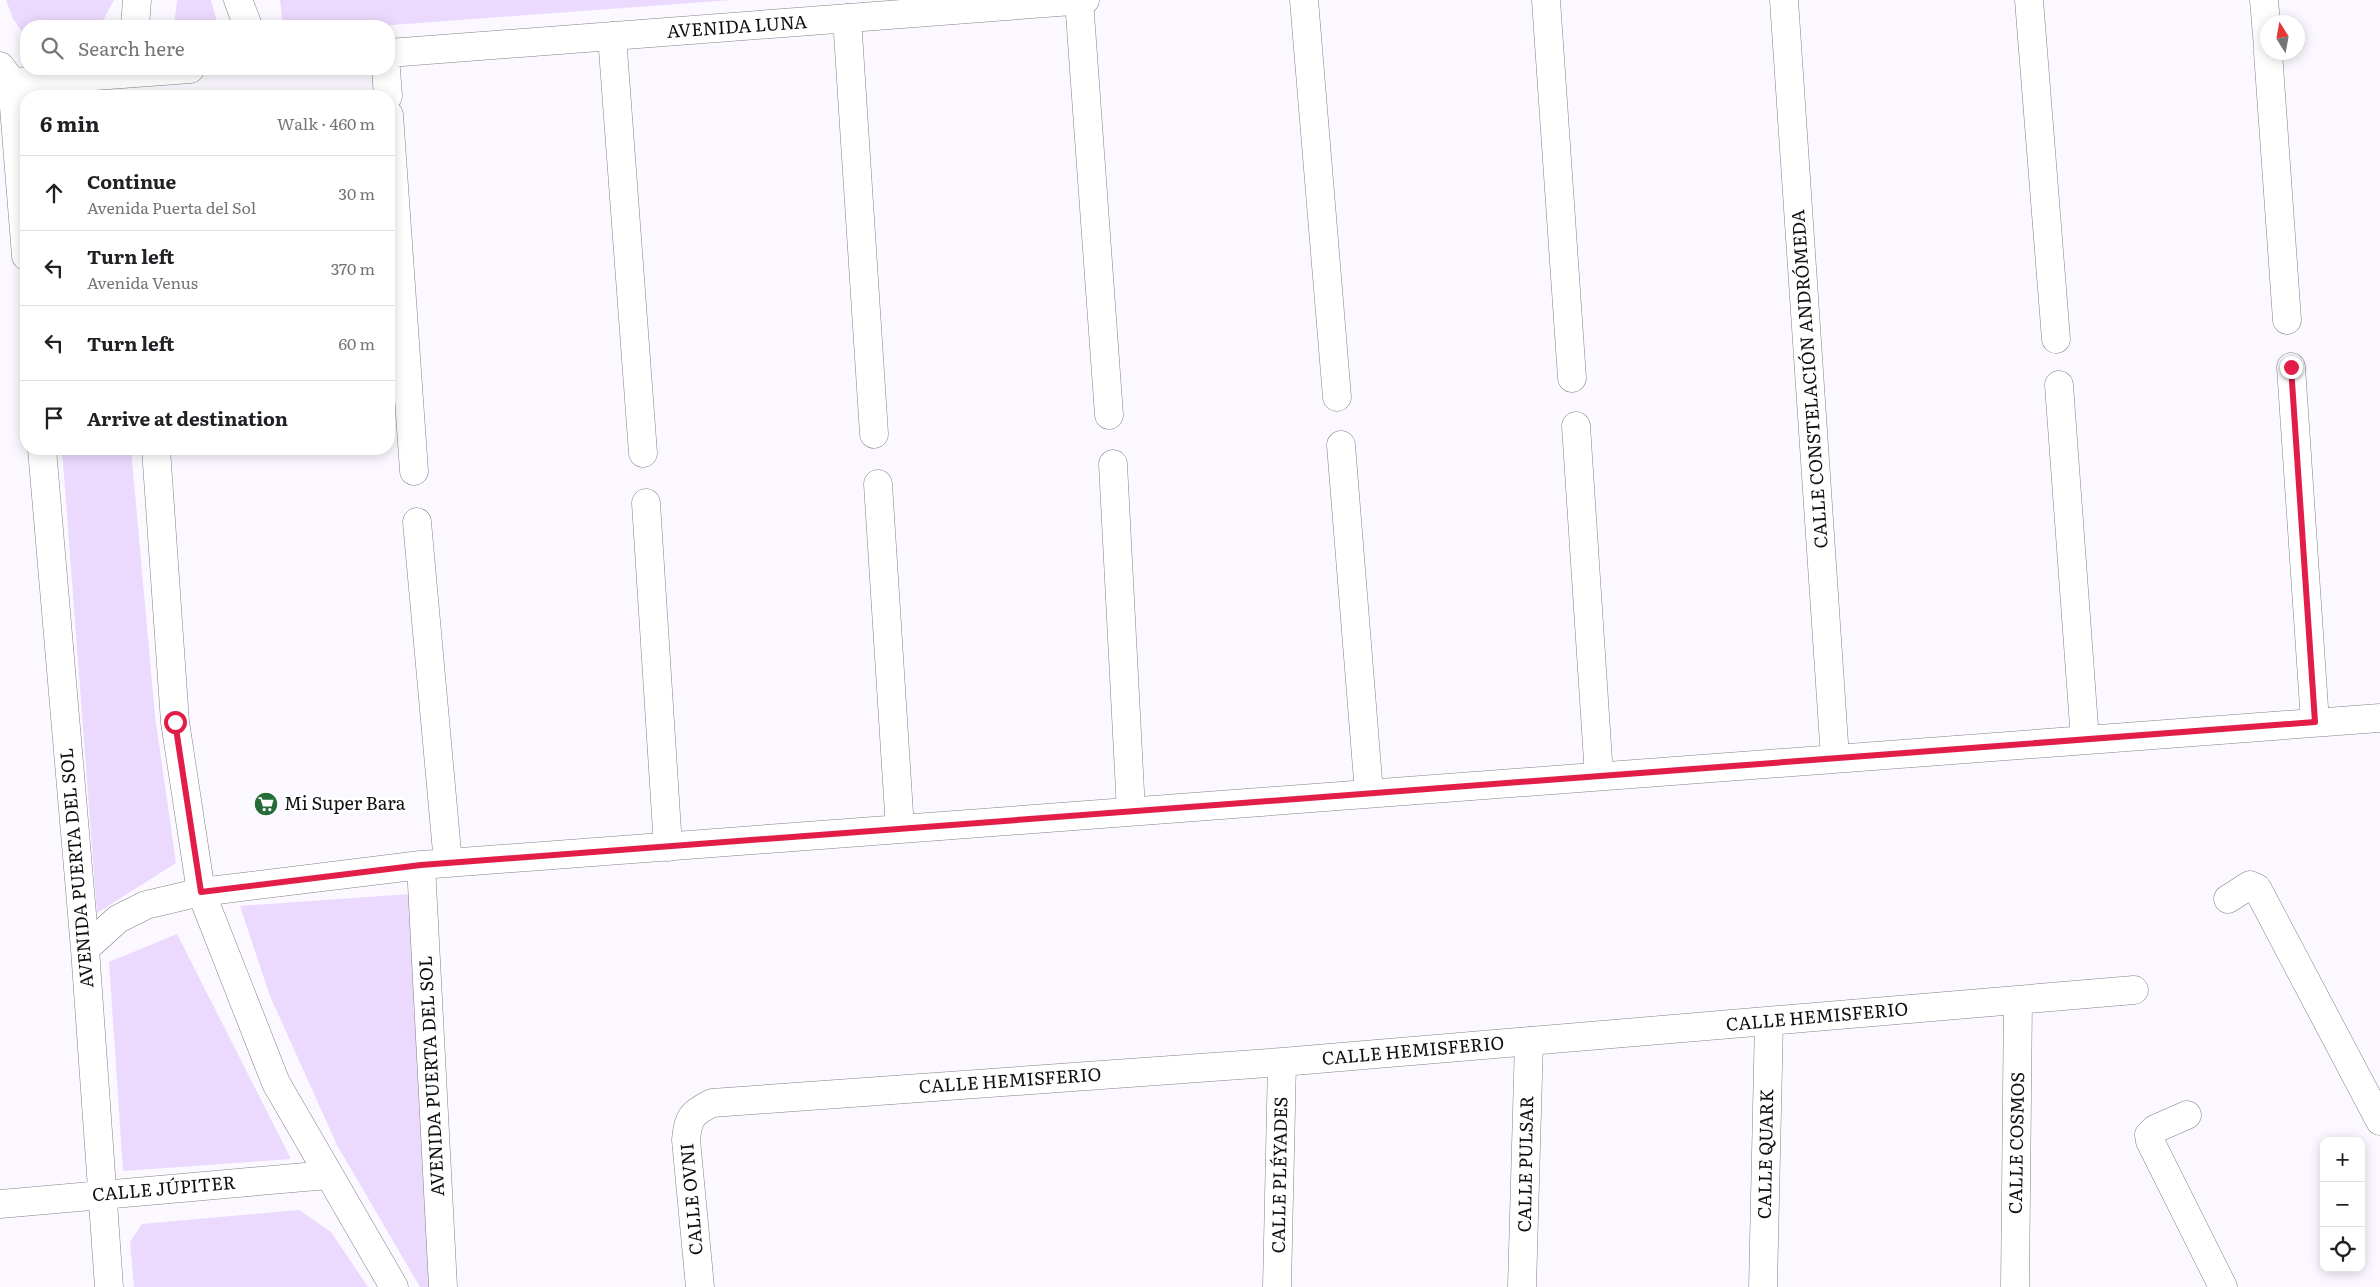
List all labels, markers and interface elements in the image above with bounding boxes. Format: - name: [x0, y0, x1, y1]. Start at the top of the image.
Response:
- street label: AVENIDA LUNA: [666, 7, 808, 44]
- north arrow: [2260, 15, 2305, 60]
- search box: [20, 20, 395, 75]
- icon: search: [38, 34, 66, 62]
- text: Search here: [78, 34, 185, 62]
- text: 6 min: [40, 107, 100, 138]
- text: Walk · 460 m: [277, 111, 375, 135]
- text: Continue: [87, 167, 176, 195]
- icon: ahead: [40, 179, 68, 207]
- text: 30 m: [338, 181, 375, 205]
- text: Avenida Puerta del Sol: [87, 195, 256, 219]
- street label: CALLE CONSTELACIÓN ANDRÓMEDA: [1783, 209, 1834, 549]
- text: Turn left: [87, 242, 174, 270]
- icon: left: [40, 254, 68, 282]
- text: 370 m: [331, 256, 375, 280]
- text: Avenida Venus: [87, 270, 198, 294]
- icon: left: [40, 329, 68, 357]
- text: Turn left: [87, 329, 174, 357]
- text: 60 m: [338, 331, 375, 355]
- route end: [2280, 356, 2303, 379]
- icon: arrive: [40, 404, 68, 432]
- text: Arrive at destination: [87, 404, 288, 432]
- route start: [164, 711, 187, 734]
- street label: AVENIDA PUERTA DEL SOL: [52, 747, 99, 989]
- place label: Mi Super Bara: [284, 789, 406, 816]
- supermarket icon: Mi Super Bara: [253, 791, 279, 817]
- street label: AVENIDA PUERTA DEL SOL: [411, 955, 450, 1197]
- street label: CALLE HEMISFERIO: [1725, 994, 1909, 1037]
- street label: CALLE HEMISFERIO: [1321, 1028, 1505, 1071]
- street label: CALLE HEMISFERIO: [918, 1060, 1102, 1099]
- street label: CALLE COSMOS: [2001, 1072, 2030, 1214]
- street label: CALLE QUARK: [1750, 1088, 1779, 1219]
- street label: CALLE PULSAR: [1510, 1095, 1539, 1233]
- street label: CALLE PLÉYADES: [1264, 1096, 1293, 1254]
- map controls: [2320, 1137, 2365, 1272]
- button: +: [2320, 1137, 2365, 1182]
- street label: CALLE OVNI: [672, 1142, 709, 1256]
- street label: CALLE JÚPITER: [91, 1168, 237, 1207]
- button: −: [2320, 1182, 2365, 1227]
- button: locate: [2320, 1227, 2365, 1272]

